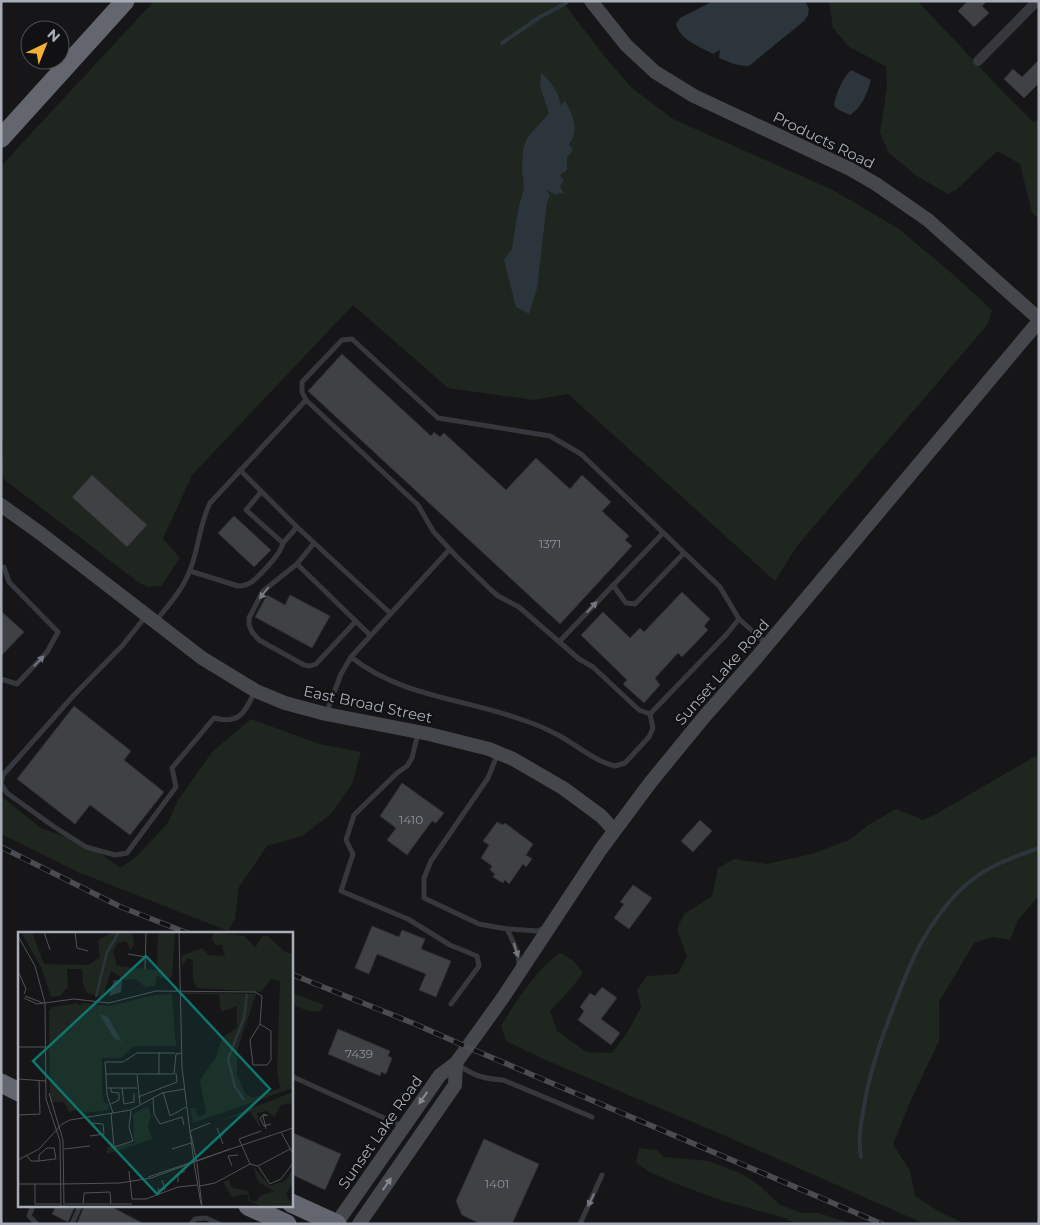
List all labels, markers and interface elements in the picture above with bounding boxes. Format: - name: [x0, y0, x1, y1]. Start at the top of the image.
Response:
- north arrow: [20, 20, 70, 70]
- text: N: [44, 25, 64, 46]
- street label: Products Road: [770, 107, 878, 173]
- house number: 1371: [539, 536, 561, 551]
- one-way arrow: [259, 586, 269, 600]
- one-way arrow: [586, 601, 598, 613]
- street label: Sunset Lake Road: [671, 615, 773, 729]
- one-way arrow: [33, 655, 45, 667]
- street label: East Broad Street: [302, 681, 434, 727]
- house number: 1410: [399, 812, 423, 827]
- inset map: [18, 932, 292, 1208]
- one-way arrow: [513, 943, 520, 958]
- house number: 7439: [345, 1046, 373, 1061]
- street label: Sunset Lake Road: [334, 1072, 426, 1192]
- one-way arrow: [418, 1091, 428, 1105]
- house number: 1401: [485, 1176, 509, 1191]
- one-way arrow: [382, 1177, 392, 1190]
- one-way arrow: [587, 1192, 595, 1207]

